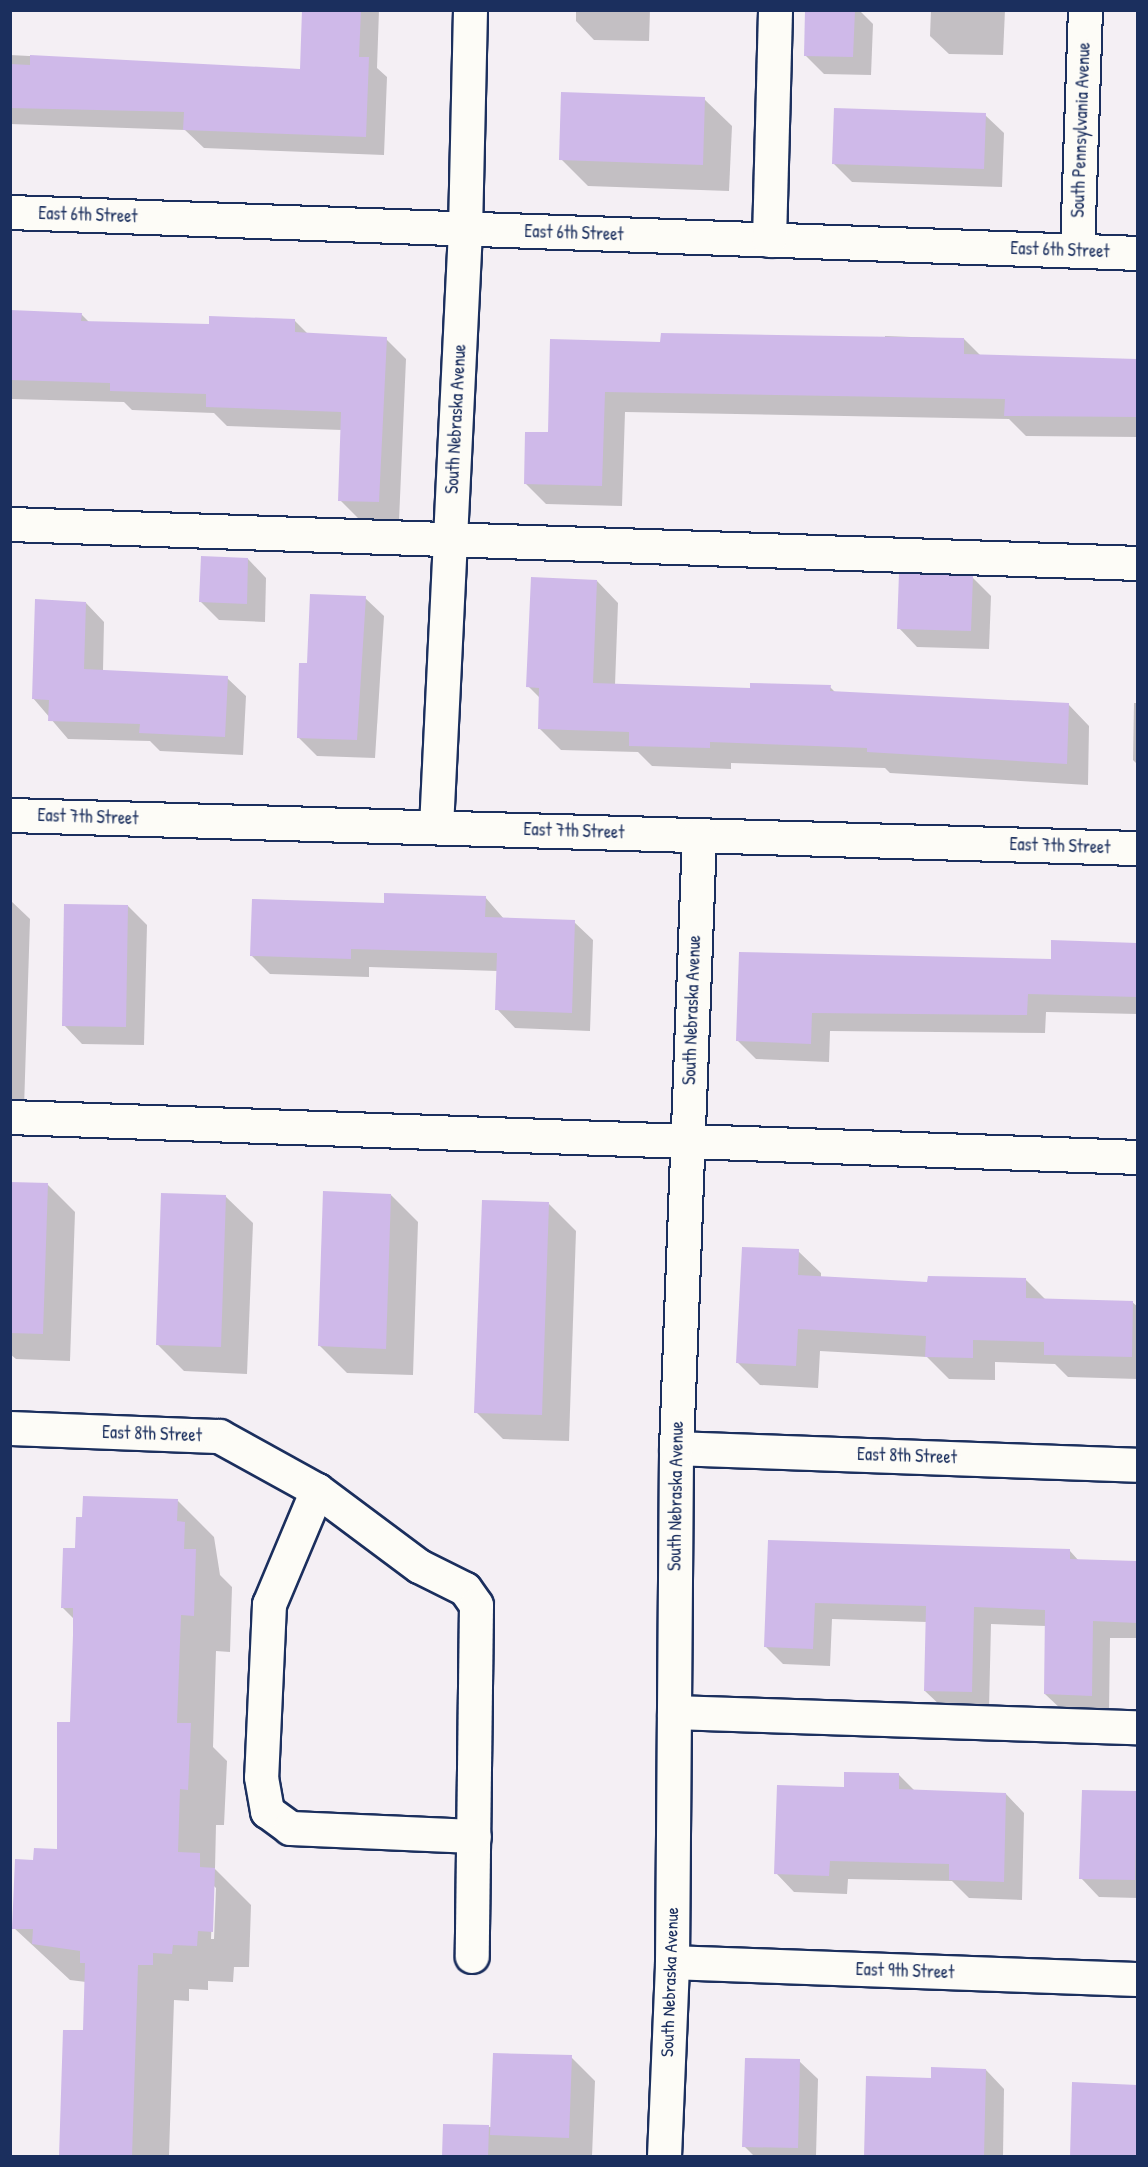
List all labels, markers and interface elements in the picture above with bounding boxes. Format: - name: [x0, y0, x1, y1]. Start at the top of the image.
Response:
- street label: South Pennsylvania Avenue: [1067, 42, 1095, 218]
- street label: East 6th Street: [38, 202, 138, 228]
- street label: East 6th Street: [524, 220, 624, 246]
- street label: East 6th Street: [1010, 237, 1110, 263]
- street label: South Nebraska Avenue: [441, 344, 471, 494]
- street label: East 7th Street: [37, 804, 139, 830]
- street label: East 7th Street: [523, 818, 625, 844]
- street label: East 7th Street: [1009, 833, 1111, 859]
- street label: South Nebraska Avenue: [679, 935, 705, 1085]
- street label: East 8th Street: [102, 1421, 202, 1447]
- street label: South Nebraska Avenue: [664, 1421, 688, 1571]
- street label: East 8th Street: [857, 1443, 957, 1469]
- street label: South Nebraska Avenue: [657, 1907, 683, 2057]
- street label: East 9th Street: [855, 1958, 955, 1984]

